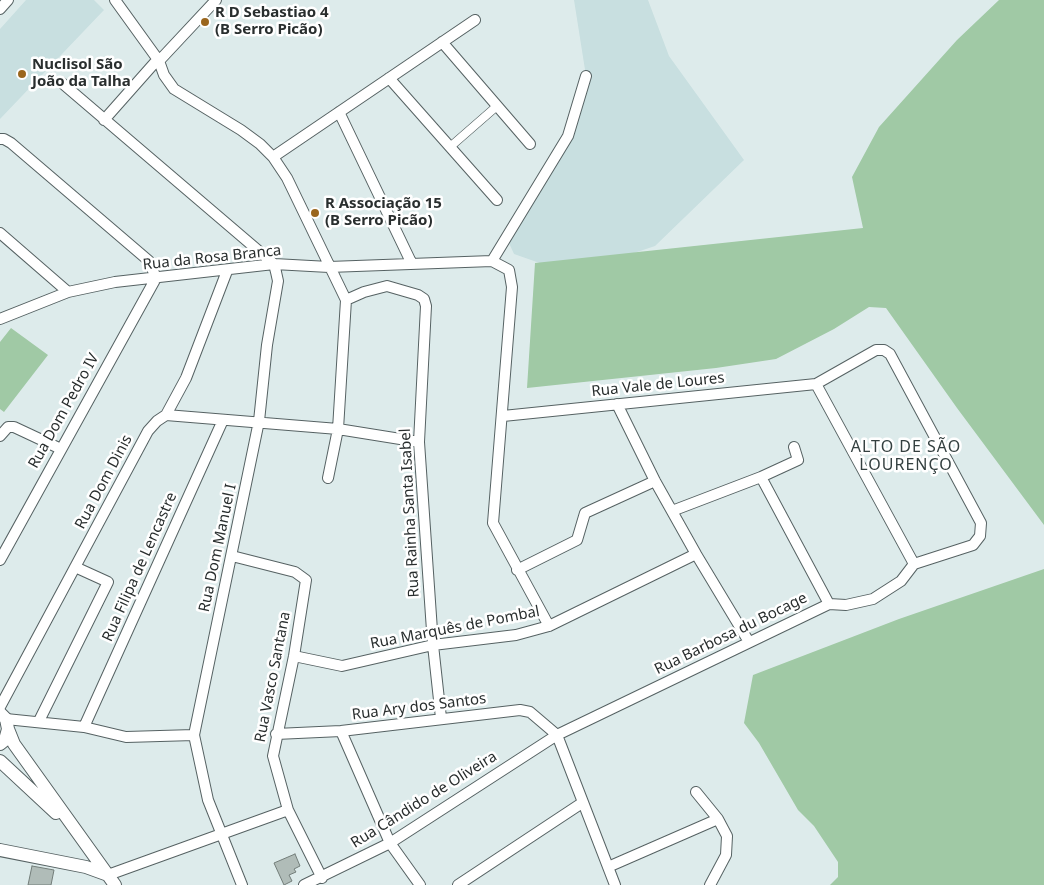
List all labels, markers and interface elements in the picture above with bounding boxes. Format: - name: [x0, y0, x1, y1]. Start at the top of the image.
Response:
- place label: R D Sebastiao 4 (B Serro Picão): [215, 4, 329, 39]
- marker: R D Sebastiao 4 (B Serro Picão): [199, 16, 211, 28]
- place label: Nuclisol São João da Talha: [32, 56, 131, 91]
- marker: Nuclisol São João da Talha: [16, 68, 28, 80]
- place label: R Associação 15 (B Serro Picão): [325, 195, 442, 230]
- marker: R Associação 15 (B Serro Picão): [309, 207, 321, 219]
- street label: Rua da Rosa Branca: [142, 242, 282, 274]
- street label: Rua Dom Pedro IV: [25, 350, 103, 472]
- street label: Rua Vale de Loures: [591, 369, 725, 401]
- street label: Rua Rainha Santa Isabel: [397, 428, 423, 598]
- street label: Rua Dom Dinis: [72, 432, 136, 532]
- district label: ALTO DE SÃO LOURENÇO: [849, 437, 963, 475]
- street label: Rua Dom Manuel I: [196, 482, 240, 614]
- street label: Rua Filipa de Lencastre: [99, 490, 181, 644]
- street label: Rua Barbosa du Bocage: [652, 589, 810, 679]
- street label: Rua Marquês de Pombal: [369, 603, 541, 653]
- street label: Rua Vasco Santana: [251, 610, 295, 744]
- street label: Rua Ary dos Santos: [351, 690, 487, 724]
- street label: Rua Cândido de Oliveira: [348, 748, 500, 852]

